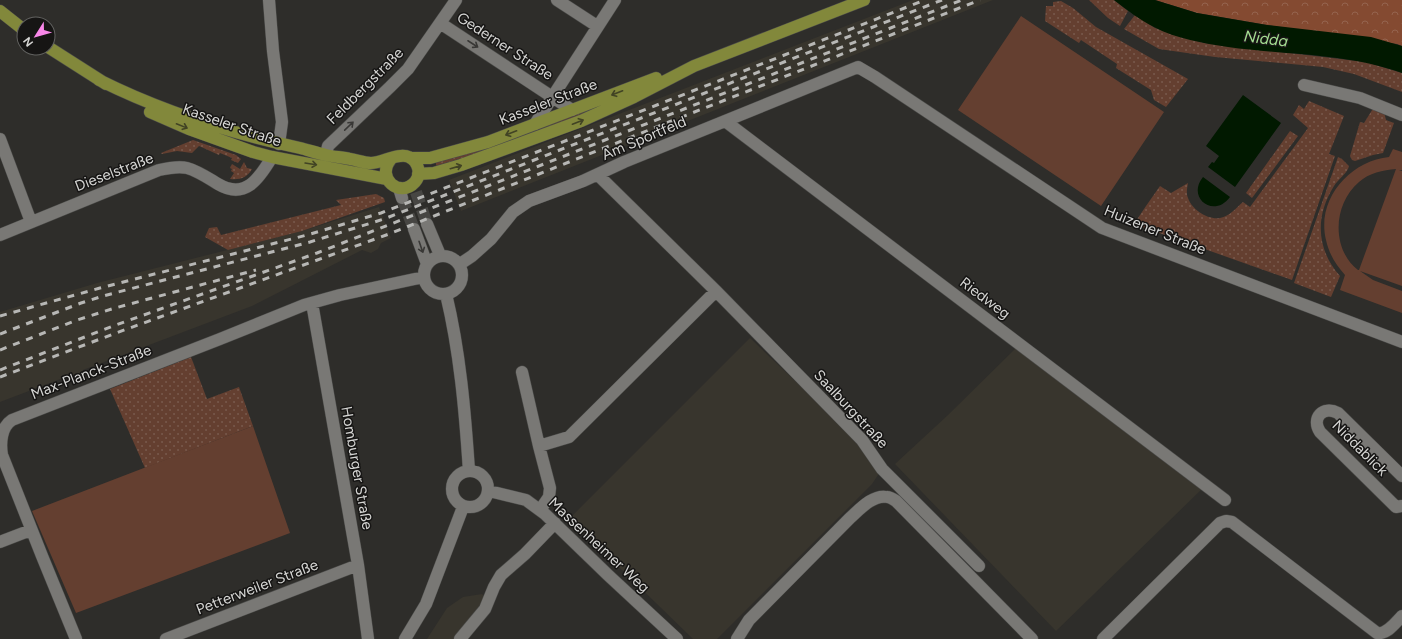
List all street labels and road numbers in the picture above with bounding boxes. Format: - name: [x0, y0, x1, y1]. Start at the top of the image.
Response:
- street label: Gederner Straße: [453, 8, 557, 84]
- street label: Feldbergstraße: [323, 44, 407, 128]
- street label: Kasseler Straße: [497, 75, 599, 129]
- street label: Kasseler Straße: [180, 100, 284, 150]
- street label: Am Sportfeld: [599, 112, 689, 164]
- street label: Dieselstraße: [72, 149, 156, 195]
- street label: Huizener Straße: [1101, 201, 1209, 259]
- street label: Riedweg: [956, 273, 1014, 323]
- street label: Max-Planck-Straße: [28, 341, 154, 403]
- street label: Saalburgstraße: [810, 366, 892, 452]
- street label: Homburger Straße: [337, 405, 377, 531]
- street label: Niddablick: [1328, 416, 1392, 480]
- street label: Massenheimer Weg: [545, 494, 653, 596]
- street label: Petterweiler Straße: [194, 555, 320, 619]

